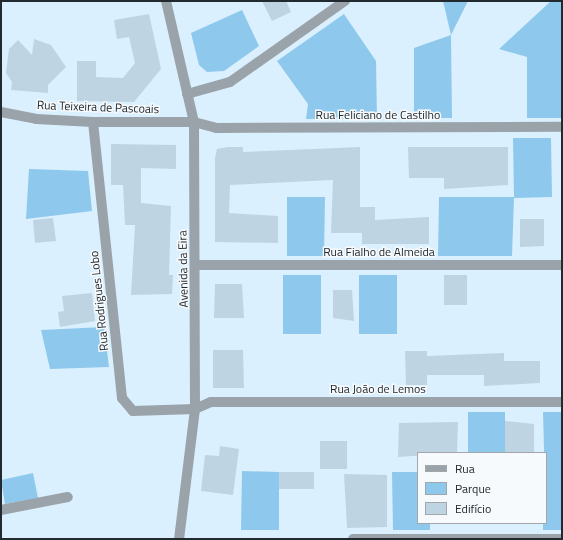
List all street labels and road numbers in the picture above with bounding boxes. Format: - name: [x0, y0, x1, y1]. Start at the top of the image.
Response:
- street label: Rua Teixeira de Pascoais: [37, 98, 159, 116]
- street label: Rua Feliciano de Castilho: [316, 108, 440, 122]
- street label: Avenida da Eira: [175, 230, 191, 308]
- street label: Rua Fialho de Almeida: [323, 245, 435, 259]
- street label: Rua Rodrigues Lobo: [87, 250, 111, 352]
- street label: Rua João de Lemos: [330, 382, 426, 396]

